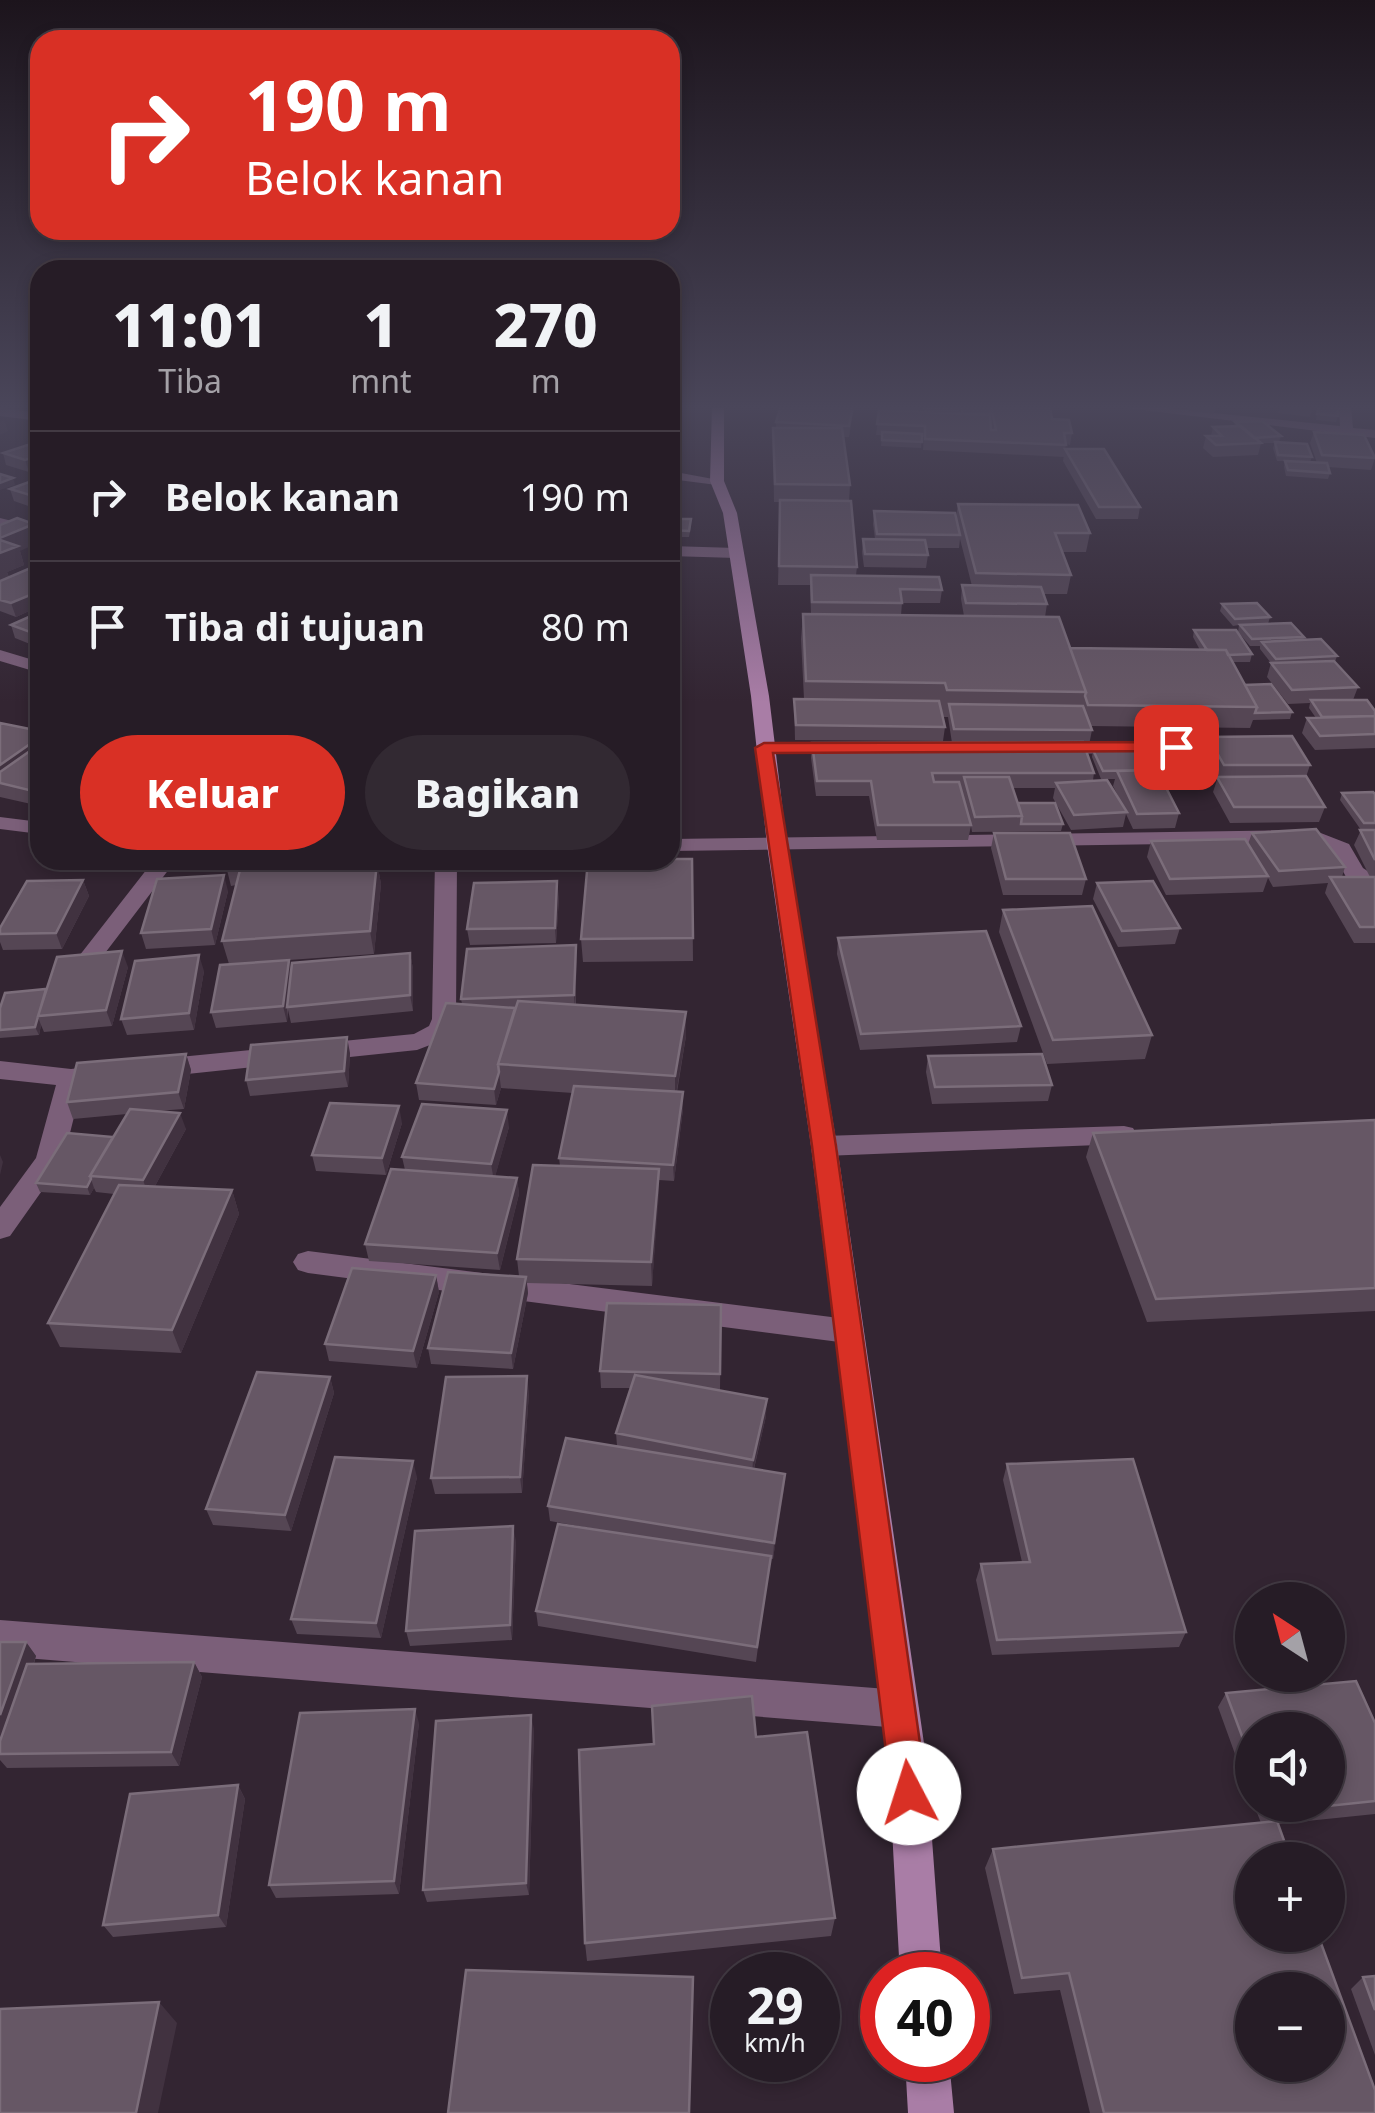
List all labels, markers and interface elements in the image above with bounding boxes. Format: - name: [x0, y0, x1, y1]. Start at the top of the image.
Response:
- text: 190 m: [245, 56, 452, 152]
- icon: right: [80, 70, 210, 200]
- text: Belok kanan: [245, 147, 504, 208]
- text: 11:01: [112, 283, 268, 365]
- text: 1: [364, 283, 398, 365]
- text: 270: [494, 283, 598, 365]
- text: Tiba: [158, 359, 222, 402]
- text: mnt: [350, 359, 412, 402]
- text: m: [531, 359, 561, 402]
- icon: right: [80, 469, 135, 524]
- text: Belok kanan: [165, 470, 400, 522]
- text: 190 m: [519, 470, 630, 522]
- icon: arrive: [80, 599, 135, 654]
- text: Tiba di tujuan: [165, 600, 425, 652]
- text: 80 m: [541, 600, 630, 652]
- pin: [1134, 705, 1219, 790]
- icon: arrive: [1149, 720, 1204, 775]
- button: Keluar: [80, 735, 345, 850]
- button: Bagikan: [365, 735, 630, 850]
- north arrow: [1235, 1582, 1345, 1692]
- map controls: [1235, 1582, 1345, 2082]
- button: sound: [1235, 1712, 1345, 1822]
- position arrow: [857, 1741, 961, 1845]
- button: +: [1235, 1842, 1345, 1952]
- speed limit sign: 40: [860, 1952, 990, 2082]
- text: 29: [746, 1971, 804, 2039]
- button: −: [1235, 1972, 1345, 2082]
- text: km/h: [744, 2025, 806, 2059]

